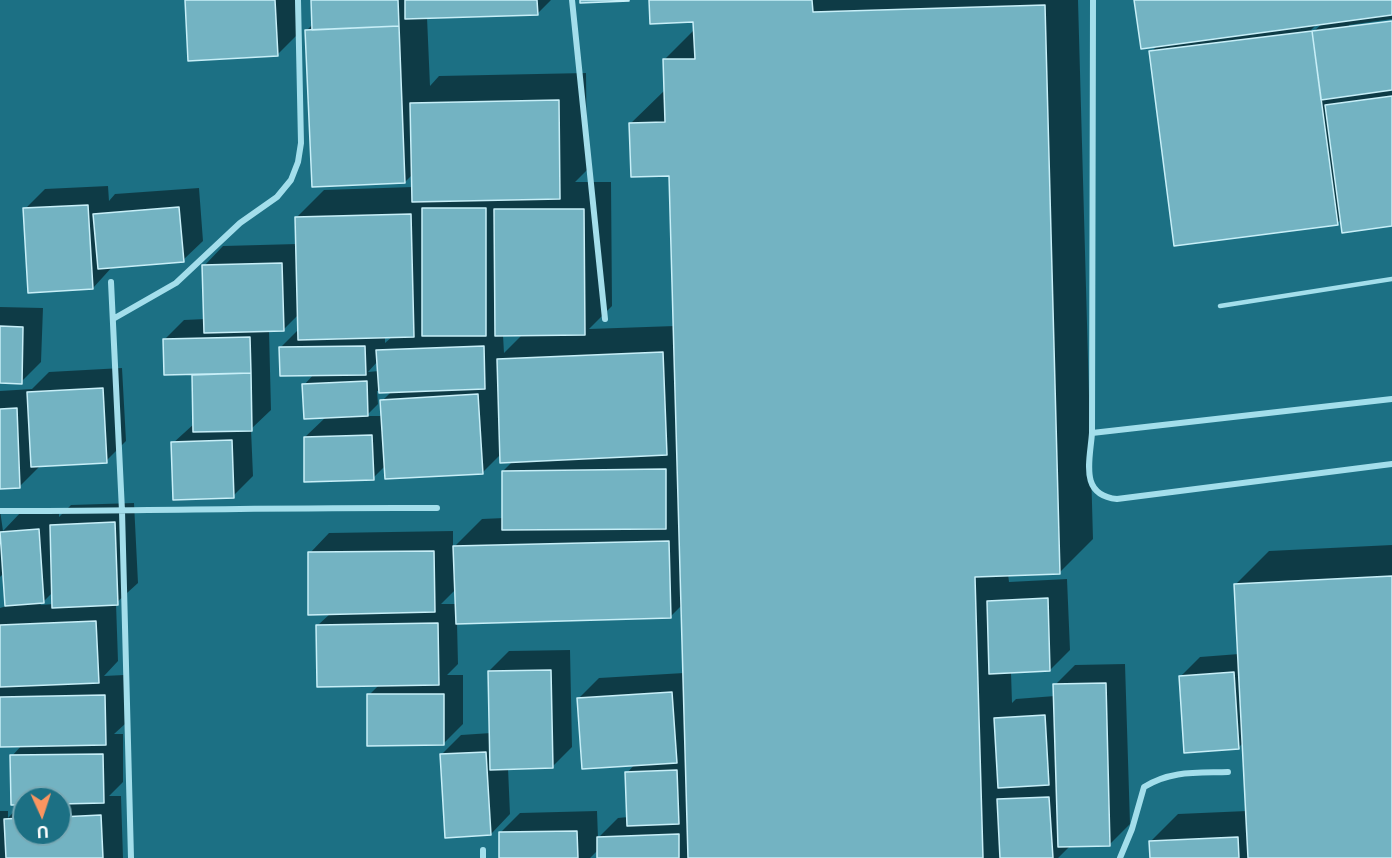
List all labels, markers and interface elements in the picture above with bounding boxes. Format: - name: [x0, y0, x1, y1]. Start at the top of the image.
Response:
- north arrow: [12, 786, 72, 846]
- text: U: [36, 822, 49, 842]

